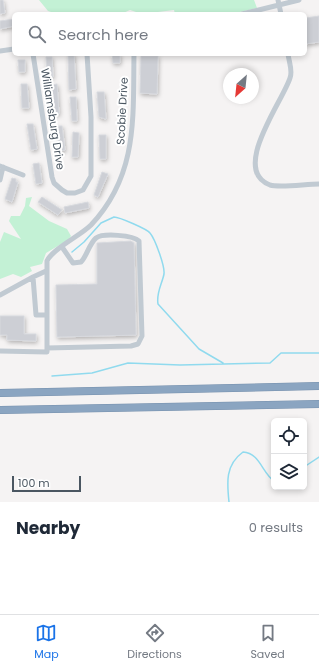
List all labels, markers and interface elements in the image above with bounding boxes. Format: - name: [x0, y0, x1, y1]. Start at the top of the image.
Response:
- search box: [12, 12, 307, 56]
- icon: search: [26, 23, 48, 45]
- text: Search here: [58, 24, 148, 45]
- street label: Williamsburg Drive: [37, 67, 69, 171]
- north arrow: [223, 68, 259, 104]
- street label: Scobie Drive: [112, 77, 132, 145]
- map controls: [271, 418, 307, 490]
- button: locate: [271, 418, 307, 454]
- button: layers: [271, 454, 307, 490]
- scale bar: [12, 474, 81, 493]
- text: 100 m: [18, 475, 50, 491]
- text: Nearby: [16, 516, 80, 540]
- text: 0 results: [249, 518, 303, 537]
- tab: Map: [34, 622, 59, 663]
- tab: Directions: [127, 622, 182, 663]
- tab: Saved: [250, 622, 285, 663]

